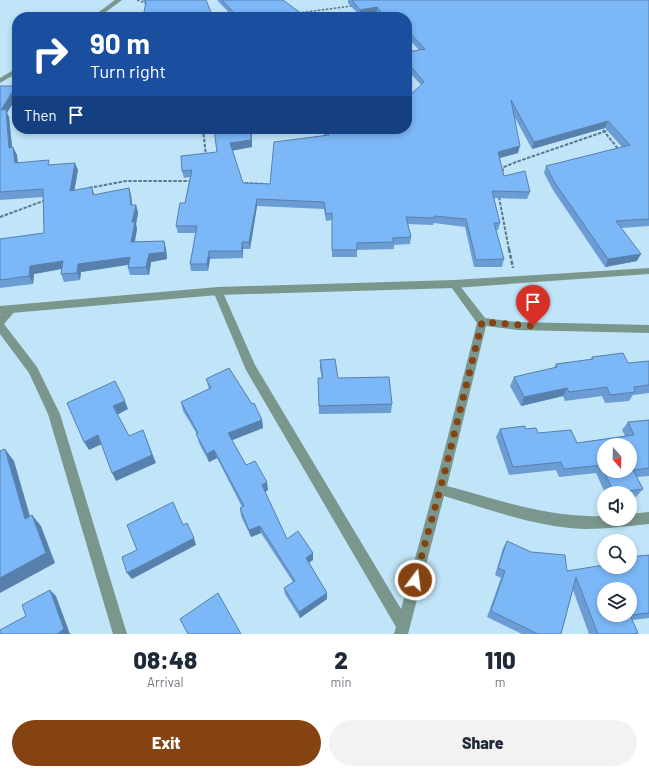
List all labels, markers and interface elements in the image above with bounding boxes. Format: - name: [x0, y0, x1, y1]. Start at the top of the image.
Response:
- text: 90 m: [90, 26, 150, 60]
- icon: right: [24, 28, 76, 80]
- text: Turn right: [90, 60, 166, 82]
- icon: arrive: [65, 104, 87, 126]
- text: Then: [24, 106, 57, 124]
- pin: [516, 285, 550, 326]
- icon: arrive: [522, 291, 544, 313]
- north arrow: [597, 438, 637, 478]
- map controls: [597, 438, 637, 622]
- button: sound: [597, 486, 637, 526]
- button: search: [597, 534, 637, 574]
- position arrow: [394, 559, 436, 601]
- button: layers: [597, 582, 637, 622]
- text: 08:48: [133, 645, 197, 674]
- text: 2: [334, 645, 348, 674]
- text: 110: [485, 645, 516, 674]
- text: Arrival: [147, 674, 183, 690]
- text: min: [330, 674, 352, 690]
- text: m: [495, 674, 506, 690]
- button: Exit: [12, 720, 321, 766]
- button: Share: [329, 720, 637, 766]

